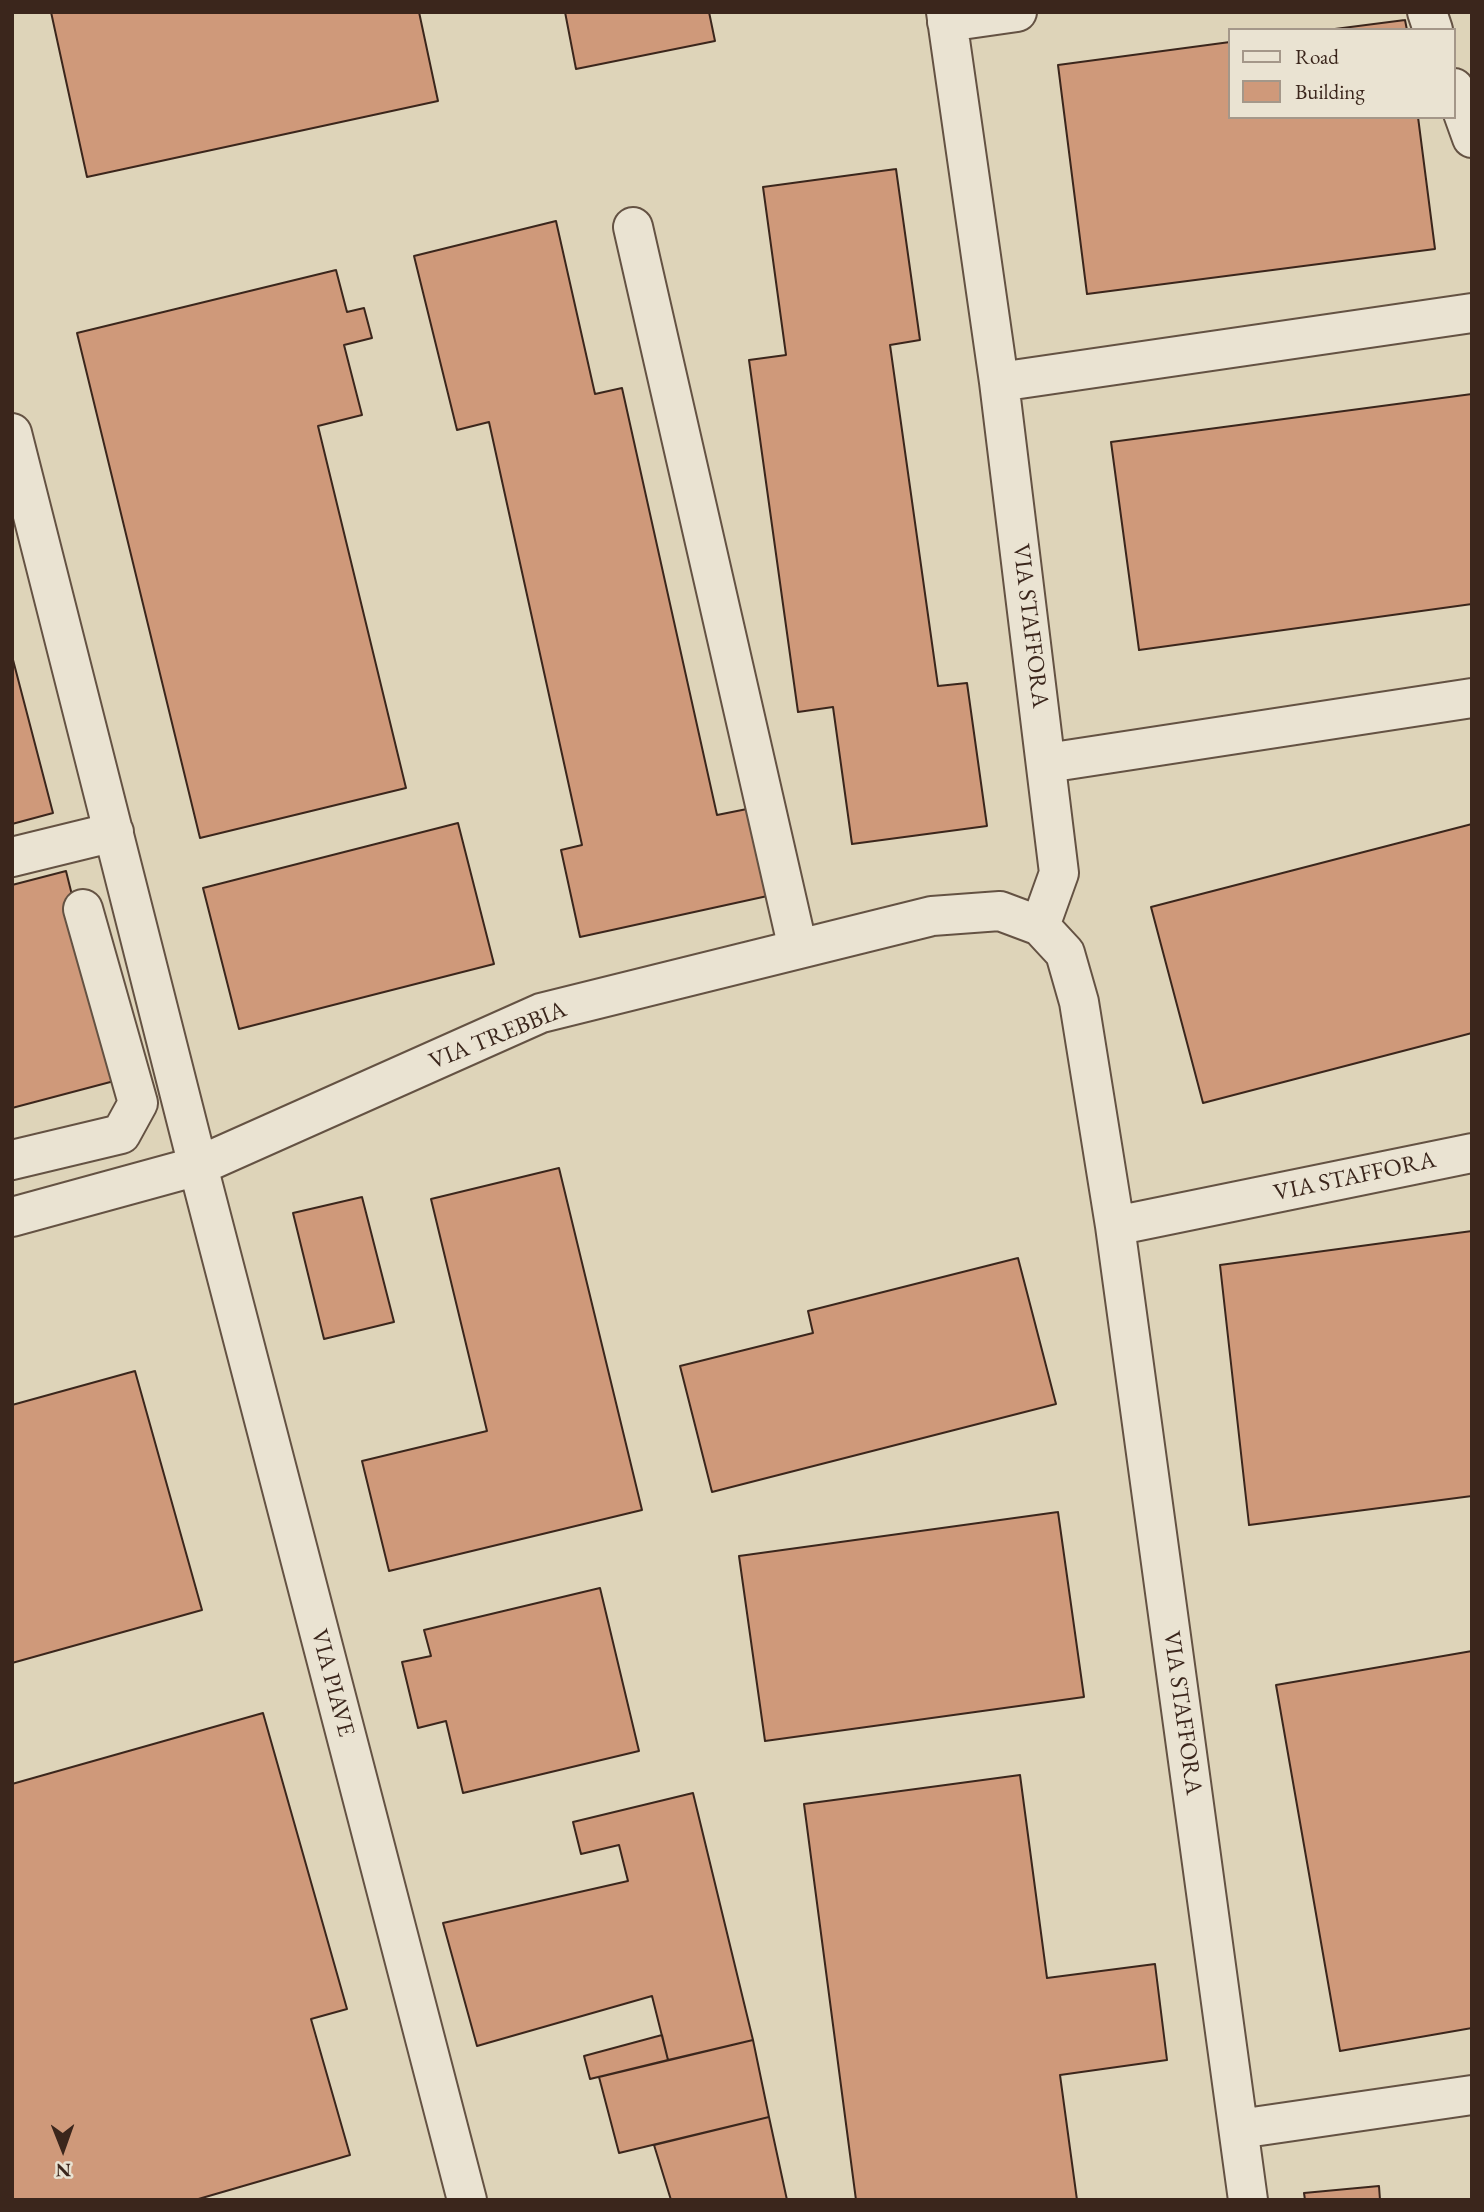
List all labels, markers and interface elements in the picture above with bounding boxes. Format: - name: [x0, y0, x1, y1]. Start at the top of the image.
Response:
- legend: [1228, 28, 1456, 119]
- text: Road: [1295, 43, 1339, 70]
- text: Building: [1295, 78, 1365, 105]
- street label: VIA STAFFORA: [1006, 542, 1054, 710]
- street label: VIA TREBBIA: [425, 995, 571, 1077]
- street label: VIA STAFFORA: [1271, 1146, 1439, 1208]
- street label: VIA PIAVE: [304, 1626, 360, 1740]
- street label: VIA STAFFORA: [1156, 1629, 1208, 1797]
- north arrow: [28, 2114, 98, 2184]
- text: N: [55, 2158, 71, 2183]

